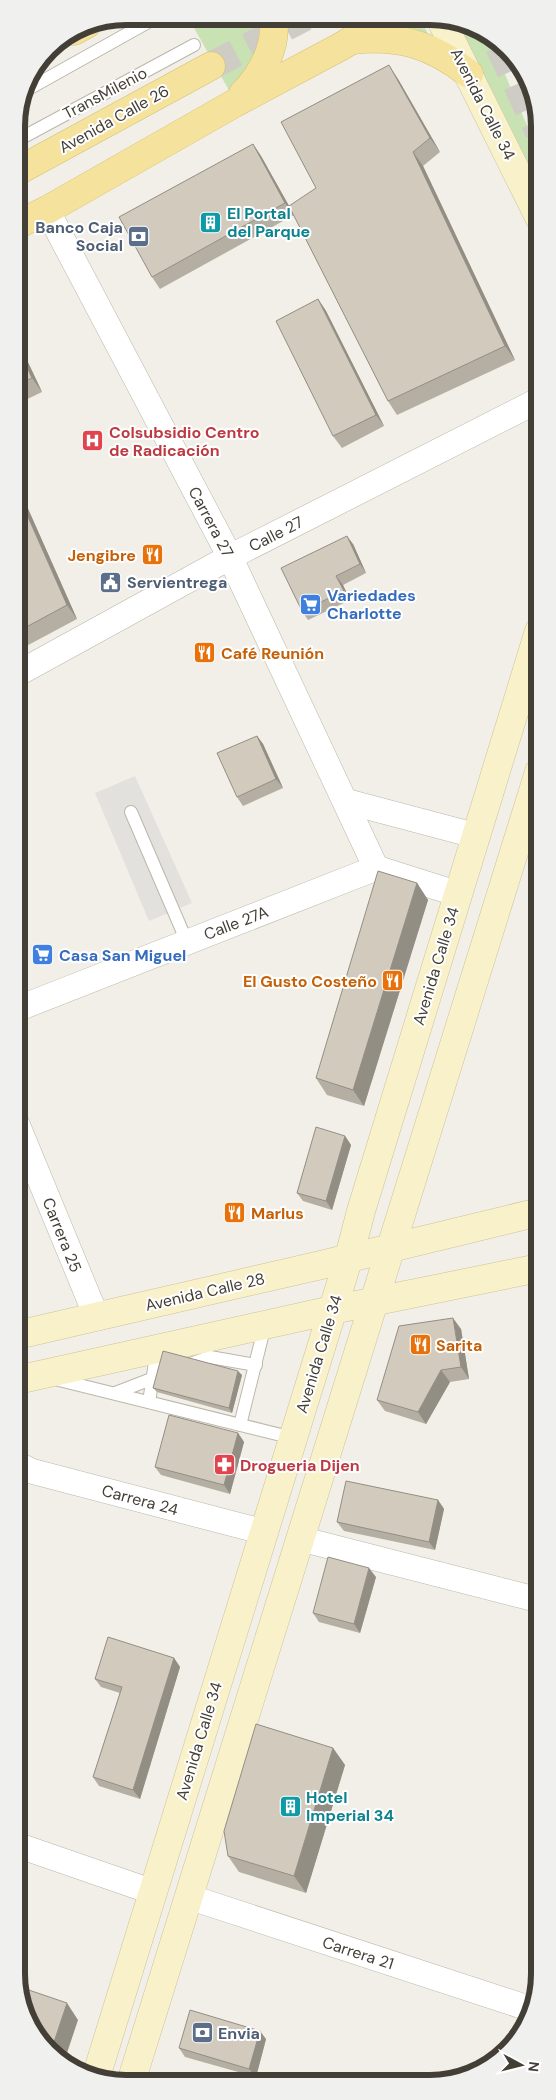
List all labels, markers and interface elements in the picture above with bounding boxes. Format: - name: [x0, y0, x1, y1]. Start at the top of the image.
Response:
- street label: Avenida Calle 34: [446, 45, 520, 164]
- street label: TransMilenio: [59, 62, 151, 124]
- street label: Avenida Calle 26: [55, 80, 173, 158]
- place label: El Portal del Parque: [227, 203, 310, 242]
- building icon: El Portal del Parque: [199, 210, 223, 234]
- place label: Banco Caja Social: [35, 217, 123, 256]
- bank icon: Banco Caja Social: [127, 224, 151, 248]
- place label: Colsubsidio Centro de Radicación: [109, 422, 259, 461]
- hospital icon: Colsubsidio Centro de Radicación: [81, 429, 105, 453]
- street label: Carrera 27: [184, 483, 238, 561]
- street label: Calle 27: [245, 511, 307, 557]
- restaurant icon: Jengibre: [140, 543, 164, 567]
- place label: Jengibre: [67, 545, 136, 566]
- public building icon: Servientrega: [99, 570, 123, 594]
- place label: Servientrega: [127, 572, 227, 593]
- place label: Variedades Charlotte: [327, 585, 416, 624]
- supermarket icon: Variedades Charlotte: [299, 592, 323, 616]
- restaurant icon: Café Reunión: [193, 641, 217, 665]
- place label: Café Reunión: [221, 643, 324, 664]
- street label: Calle 27A: [201, 901, 272, 945]
- street label: Avenida Calle 34: [408, 904, 464, 1028]
- supermarket icon: Casa San Miguel: [31, 943, 55, 967]
- place label: Casa San Miguel: [59, 945, 186, 966]
- restaurant icon: El Gusto Costeño: [381, 969, 405, 993]
- place label: El Gusto Costeño: [243, 971, 377, 992]
- street label: Carrera 25: [38, 1195, 86, 1275]
- restaurant icon: Marlus: [223, 1201, 247, 1225]
- place label: Marlus: [251, 1203, 304, 1224]
- street label: Avenida Calle 28: [143, 1268, 267, 1316]
- street label: Avenida Calle 34: [291, 1292, 347, 1416]
- restaurant icon: Sarita: [408, 1333, 432, 1357]
- place label: Sarita: [436, 1335, 482, 1356]
- pharmacy icon: Drogueria Dijen: [212, 1453, 236, 1477]
- place label: Drogueria Dijen: [240, 1455, 360, 1476]
- street label: Carrera 24: [99, 1480, 181, 1520]
- street label: Avenida Calle 34: [171, 1679, 227, 1803]
- place label: Hotel Imperial 34: [306, 1787, 394, 1826]
- building icon: Hotel Imperial 34: [278, 1794, 302, 1818]
- street label: Carrera 21: [320, 1932, 396, 1974]
- bank icon: Envia: [190, 2021, 214, 2045]
- place label: Envia: [218, 2023, 260, 2044]
- north arrow: [496, 2040, 546, 2090]
- text: N: [524, 2060, 543, 2073]

